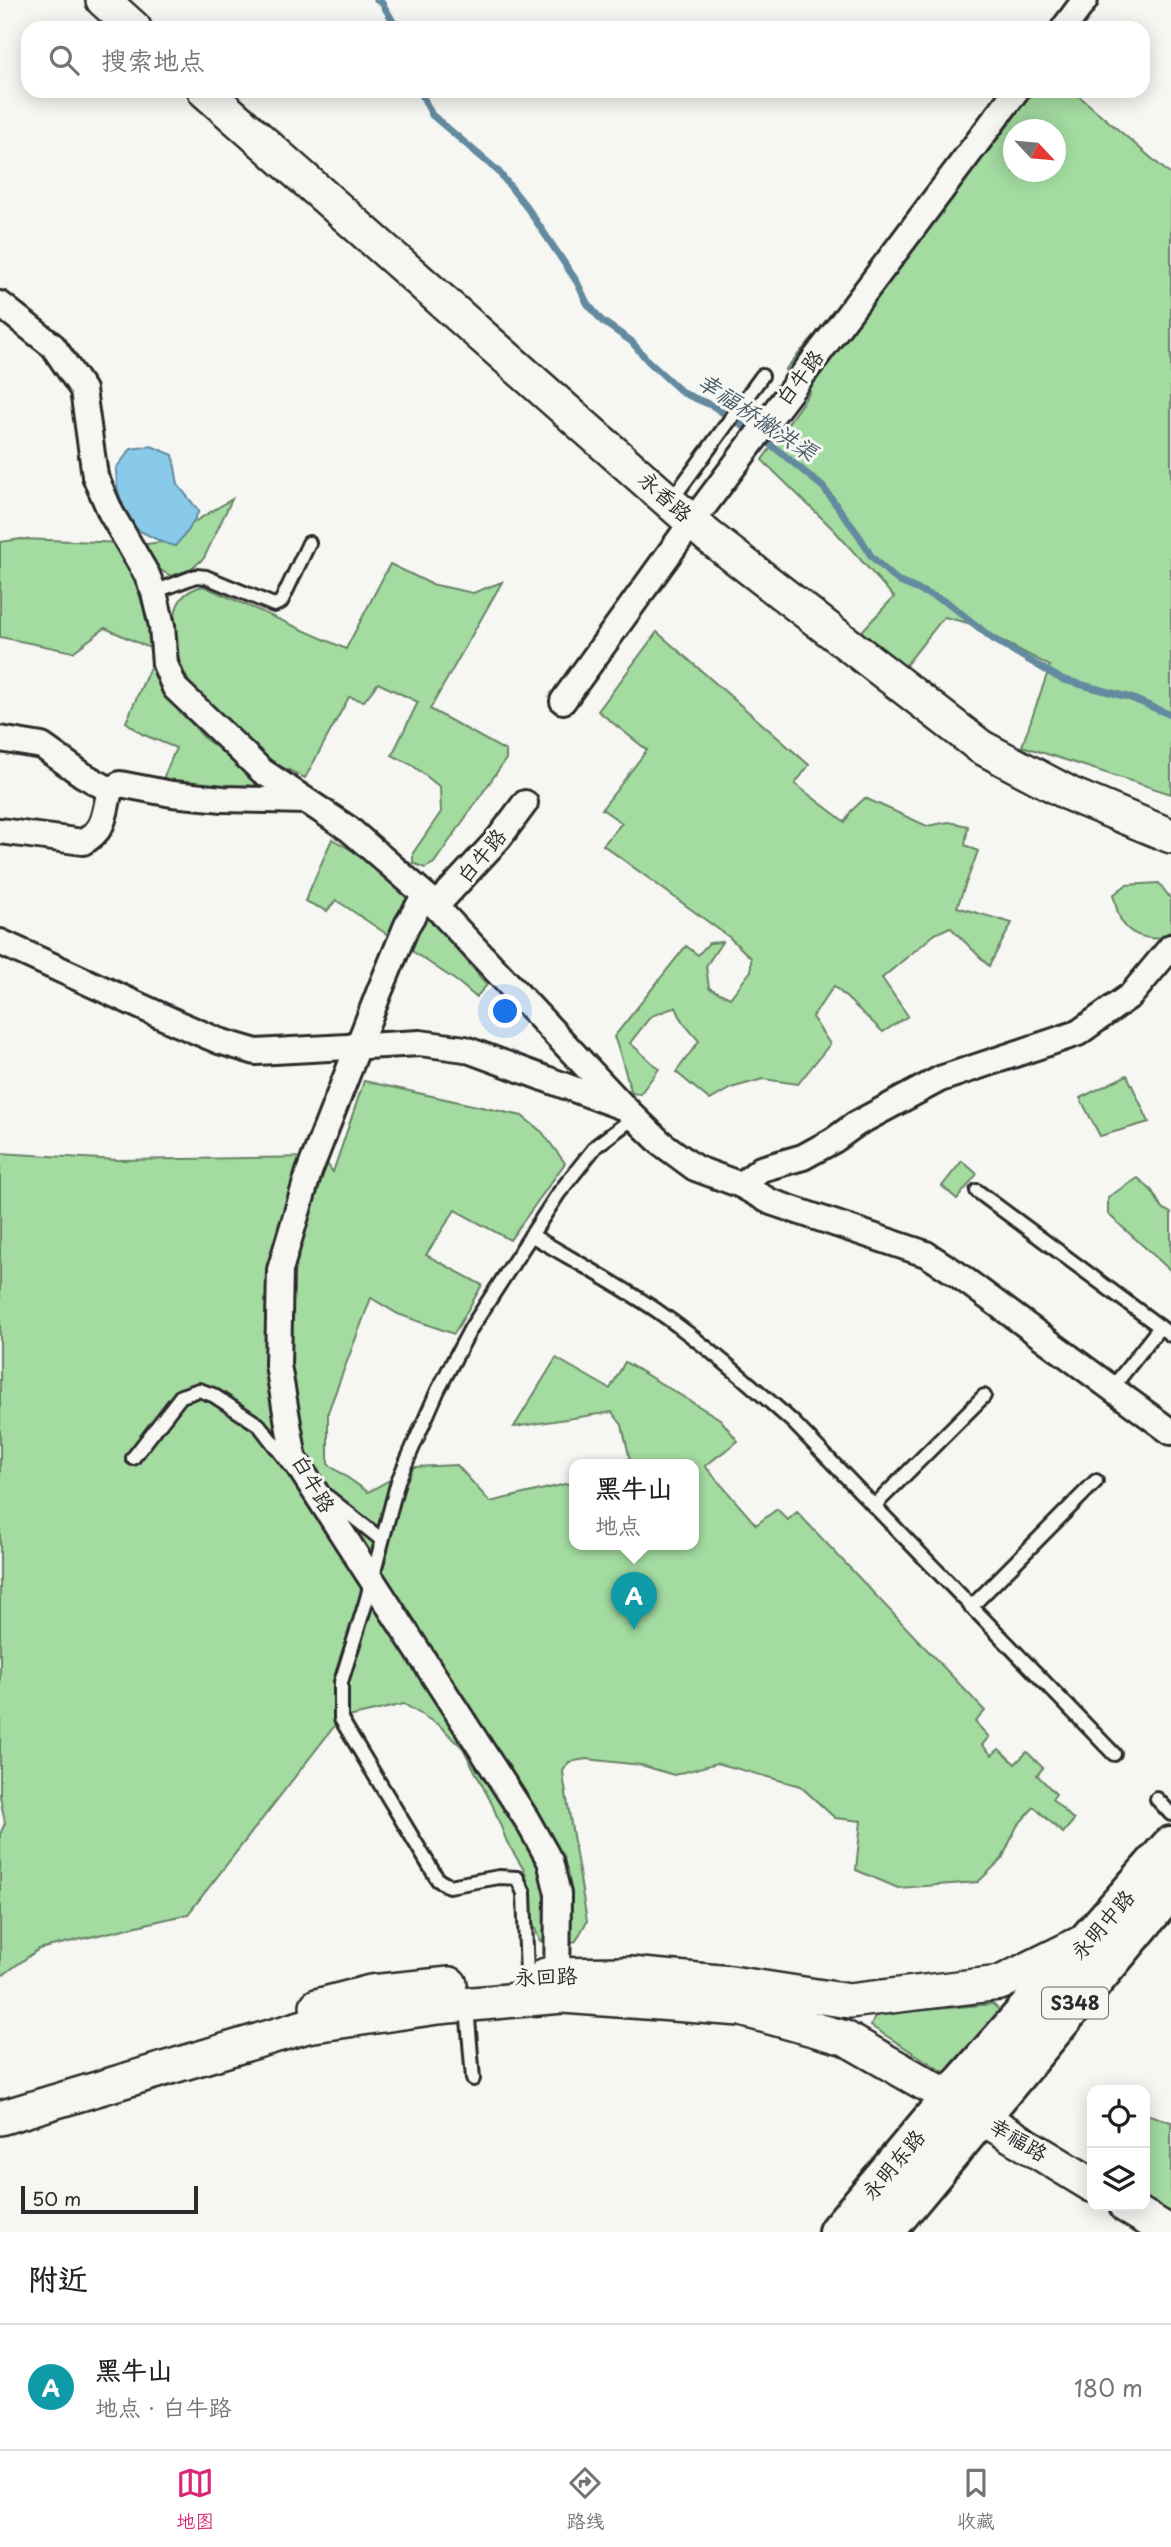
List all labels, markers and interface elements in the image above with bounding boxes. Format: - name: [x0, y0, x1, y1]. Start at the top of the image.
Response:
- search box: [21, 21, 1150, 98]
- text: 搜索地点: [101, 40, 205, 79]
- icon: search: [45, 41, 83, 79]
- north arrow: [1003, 119, 1066, 182]
- street label: 白牛路: [767, 342, 830, 412]
- water label: 幸福桥撇洪渠: [691, 363, 826, 470]
- street label: 永香路: [632, 463, 700, 528]
- street label: 白牛路: [448, 820, 513, 889]
- your location: [488, 994, 522, 1028]
- street label: 白牛路: [285, 1448, 344, 1518]
- popup: [569, 1459, 699, 1550]
- text: 黑牛山: [595, 1468, 673, 1507]
- text: 地点: [595, 1507, 641, 1542]
- pin: A: [611, 1572, 657, 1630]
- street label: 永明中路: [1062, 1881, 1141, 1966]
- street label: 永回路: [514, 1958, 578, 1992]
- road number: S348: [1042, 1988, 1108, 2019]
- map controls: [1087, 2085, 1150, 2211]
- button: locate: [1087, 2085, 1150, 2148]
- street label: 幸福路: [984, 2108, 1054, 2168]
- street label: 永明东路: [853, 2121, 932, 2206]
- button: layers: [1087, 2148, 1150, 2211]
- scale bar: [21, 2183, 198, 2215]
- text: 50 m: [32, 2184, 81, 2212]
- text: 附近: [28, 2255, 88, 2300]
- text: 黑牛山: [95, 2350, 173, 2389]
- text: A: [42, 2370, 60, 2405]
- text: 180 m: [1074, 2370, 1143, 2405]
- text: 地点 · 白牛路: [95, 2389, 232, 2424]
- tab: 地图: [176, 2464, 214, 2534]
- tab: 路线: [566, 2464, 605, 2534]
- tab: 收藏: [957, 2464, 995, 2534]

